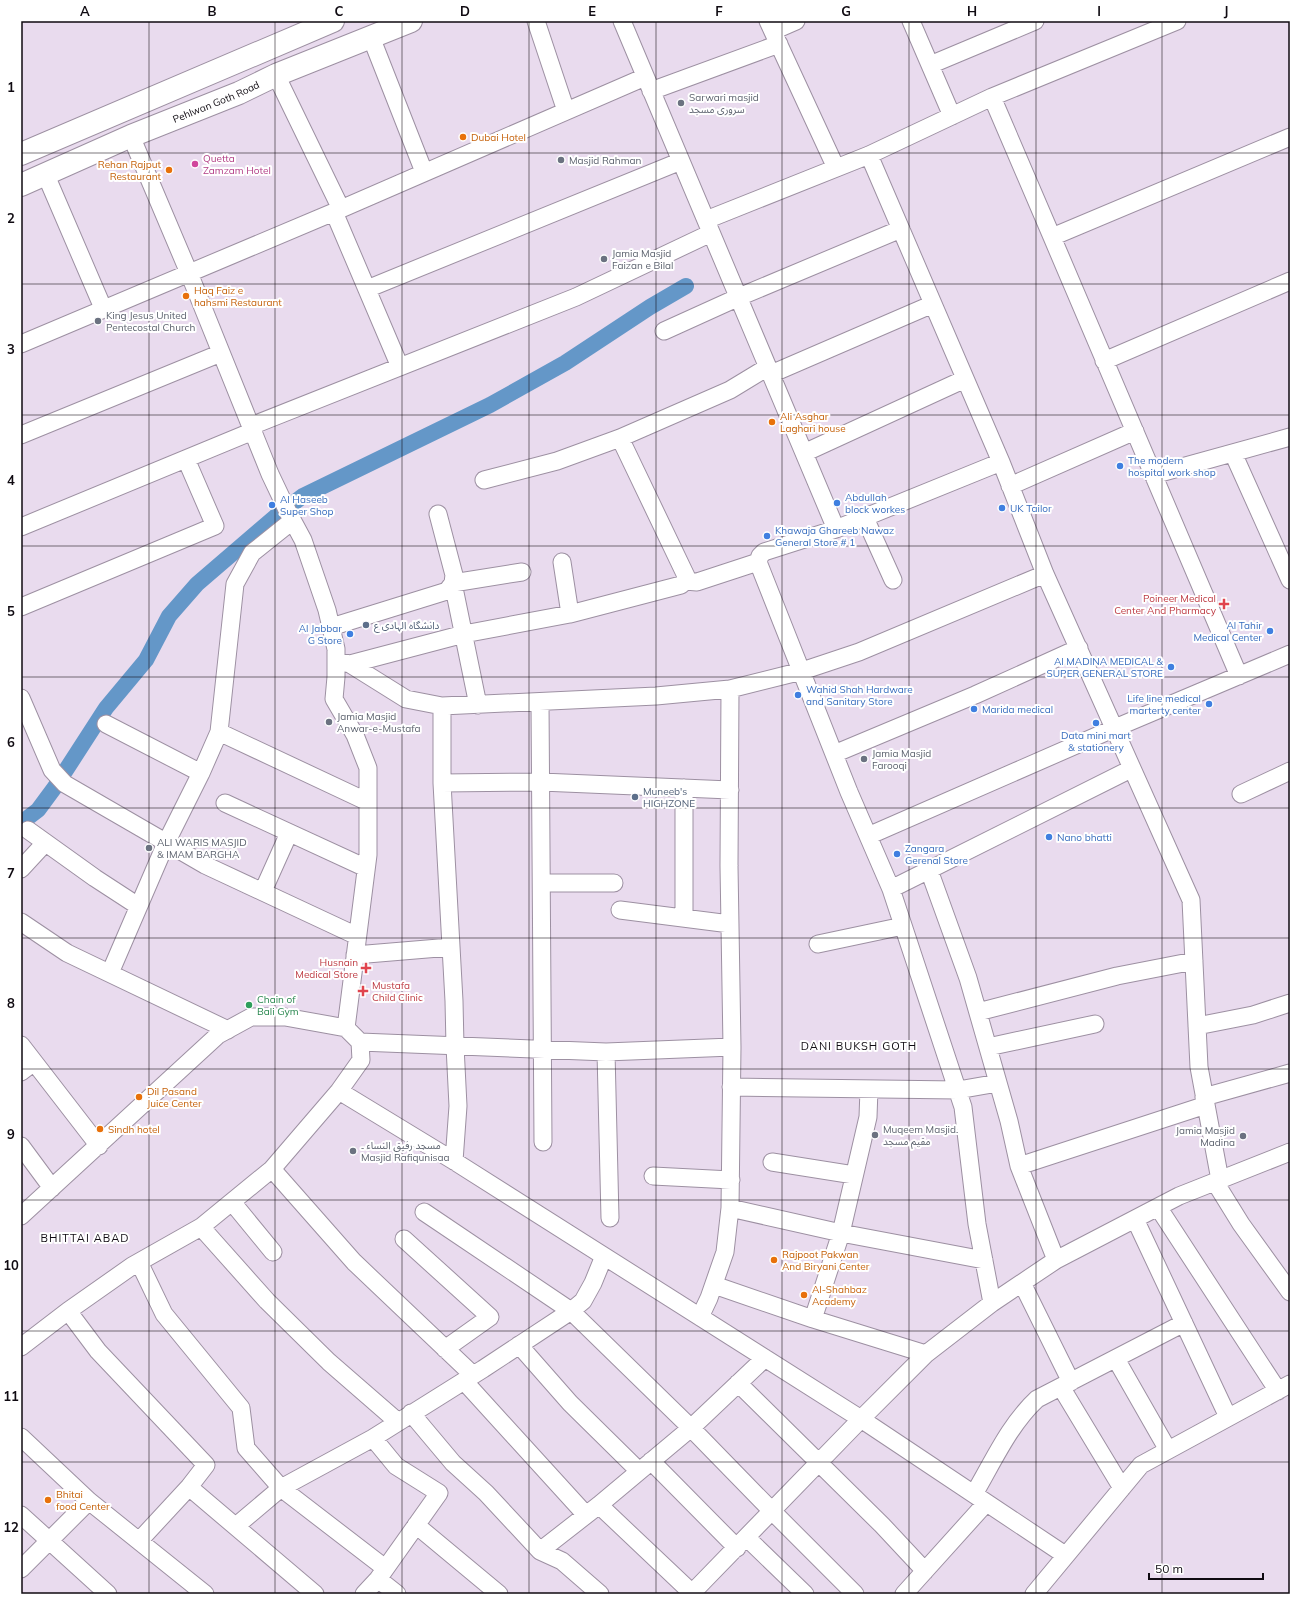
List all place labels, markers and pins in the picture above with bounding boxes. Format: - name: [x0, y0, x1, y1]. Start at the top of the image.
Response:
- place label: Sarwari masjid سروری مسجد: [689, 91, 759, 116]
- marker: Sarwari masjid سروری مسجد: [676, 98, 686, 108]
- place label: Dubai Hotel: [471, 131, 526, 144]
- marker: Dubai Hotel: [458, 132, 468, 142]
- place label: Quetta Zamzam Hotel: [203, 152, 271, 177]
- place label: Masjid Rahman: [569, 154, 641, 167]
- marker: Masjid Rahman: [556, 155, 566, 165]
- place label: Rehan Rajput Restaurant: [98, 158, 161, 183]
- marker: Quetta Zamzam Hotel: [190, 159, 200, 169]
- marker: Rehan Rajput Restaurant: [164, 165, 174, 175]
- place label: Jamia Masjid Faizan e Bilal: [612, 247, 673, 272]
- marker: Jamia Masjid Faizan e Bilal: [599, 254, 609, 264]
- place label: Haq Faiz e hahsmi Restaurant: [194, 284, 282, 309]
- marker: Haq Faiz e hahsmi Restaurant: [181, 291, 191, 301]
- place label: King Jesus United Pentecostal Church: [106, 309, 195, 334]
- marker: King Jesus United Pentecostal Church: [93, 316, 103, 326]
- place label: Ali Asghar Laghari house: [780, 410, 846, 435]
- marker: Ali Asghar Laghari house: [767, 417, 777, 427]
- place label: The modern hospital work shop: [1128, 454, 1216, 479]
- marker: The modern hospital work shop: [1115, 461, 1125, 471]
- place label: Abdullah block workes: [845, 491, 905, 516]
- place label: Al Haseeb Super Shop: [280, 493, 333, 518]
- marker: Abdullah block workes: [832, 498, 842, 508]
- marker: Al Haseeb Super Shop: [267, 500, 277, 510]
- place label: UK Tailor: [1010, 502, 1052, 515]
- marker: UK Tailor: [997, 503, 1007, 513]
- place label: Khawaja Ghareeb Nawaz General Store # 1: [775, 524, 894, 549]
- marker: Khawaja Ghareeb Nawaz General Store # 1: [762, 531, 772, 541]
- place label: Poineer Medical Center And Pharmacy: [1114, 592, 1217, 617]
- marker: Poineer Medical Center And Pharmacy: [1219, 599, 1229, 609]
- place label: دانشگاہ الہادی ع: [374, 619, 440, 633]
- place label: Al Tahir Medical Center: [1193, 619, 1262, 644]
- marker: دانشگاہ الہادی ع: [361, 620, 371, 630]
- place label: Al Jabbar G Store: [299, 622, 342, 647]
- marker: Al Tahir Medical Center: [1265, 626, 1275, 636]
- marker: Al Jabbar G Store: [345, 629, 355, 639]
- place label: Al MADINA MEDICAL & SUPER GENERAL STORE: [1047, 655, 1163, 680]
- marker: Al MADINA MEDICAL & SUPER GENERAL STORE: [1166, 662, 1176, 672]
- place label: Wahid Shah Hardware and Sanitary Store: [806, 683, 913, 708]
- marker: Wahid Shah Hardware and Sanitary Store: [793, 690, 803, 700]
- place label: Life line medical marterty center: [1127, 692, 1201, 717]
- marker: Life line medical marterty center: [1204, 699, 1214, 709]
- place label: Marida medical: [982, 703, 1053, 716]
- marker: Marida medical: [969, 704, 979, 714]
- place label: Jamia Masjid Anwar-e-Mustafa: [337, 710, 421, 735]
- marker: Jamia Masjid Anwar-e-Mustafa: [324, 717, 334, 727]
- marker: Data mini mart & stationery: [1091, 718, 1101, 728]
- place label: Data mini mart & stationery: [1061, 729, 1131, 754]
- place label: Jamia Masjid Farooqi: [872, 747, 931, 772]
- marker: Jamia Masjid Farooqi: [859, 754, 869, 764]
- place label: Muneeb's HIGHZONE: [643, 785, 695, 810]
- marker: Muneeb's HIGHZONE: [630, 792, 640, 802]
- place label: Nano bhatti: [1057, 831, 1112, 844]
- marker: Nano bhatti: [1044, 832, 1054, 842]
- place label: ALI WARIS MASJID & IMAM BARGHA: [157, 836, 247, 861]
- place label: Zangara Gerenal Store: [905, 842, 968, 867]
- marker: ALI WARIS MASJID & IMAM BARGHA: [144, 843, 154, 853]
- marker: Zangara Gerenal Store: [892, 849, 902, 859]
- place label: Husnain Medical Store: [295, 956, 358, 981]
- marker: Husnain Medical Store: [361, 963, 371, 973]
- place label: Mustafa Child Clinic: [372, 979, 423, 1004]
- marker: Mustafa Child Clinic: [357, 985, 369, 997]
- place label: Chain of Bali Gym: [257, 993, 299, 1018]
- marker: Chain of Bali Gym: [244, 1000, 254, 1010]
- place label: Dil Pasand Juice Center: [147, 1085, 202, 1110]
- marker: Dil Pasand Juice Center: [134, 1092, 144, 1102]
- place label: Sindh hotel: [108, 1123, 160, 1136]
- place label: Muqeem Masjid. مقیم مسجد: [883, 1123, 958, 1149]
- marker: Sindh hotel: [95, 1124, 105, 1134]
- place label: Jamia Masjid Madina: [1176, 1124, 1235, 1149]
- marker: Muqeem Masjid. مقیم مسجد: [870, 1130, 880, 1140]
- marker: Jamia Masjid Madina: [1238, 1131, 1248, 1141]
- place label: مسجد رفیق النساء ۔ Masjid Rafiqunisaa: [361, 1139, 450, 1164]
- marker: مسجد رفیق النساء ۔ Masjid Rafiqunisaa: [348, 1146, 358, 1156]
- place label: Rajpoot Pakwan And Biryani Center: [782, 1248, 870, 1273]
- marker: Rajpoot Pakwan And Biryani Center: [769, 1255, 779, 1265]
- place label: Al-Shahbaz Academy: [812, 1283, 867, 1308]
- marker: Al-Shahbaz Academy: [799, 1290, 809, 1300]
- place label: Bhitai food Center: [56, 1488, 110, 1513]
- marker: Bhitai food Center: [43, 1495, 53, 1505]

